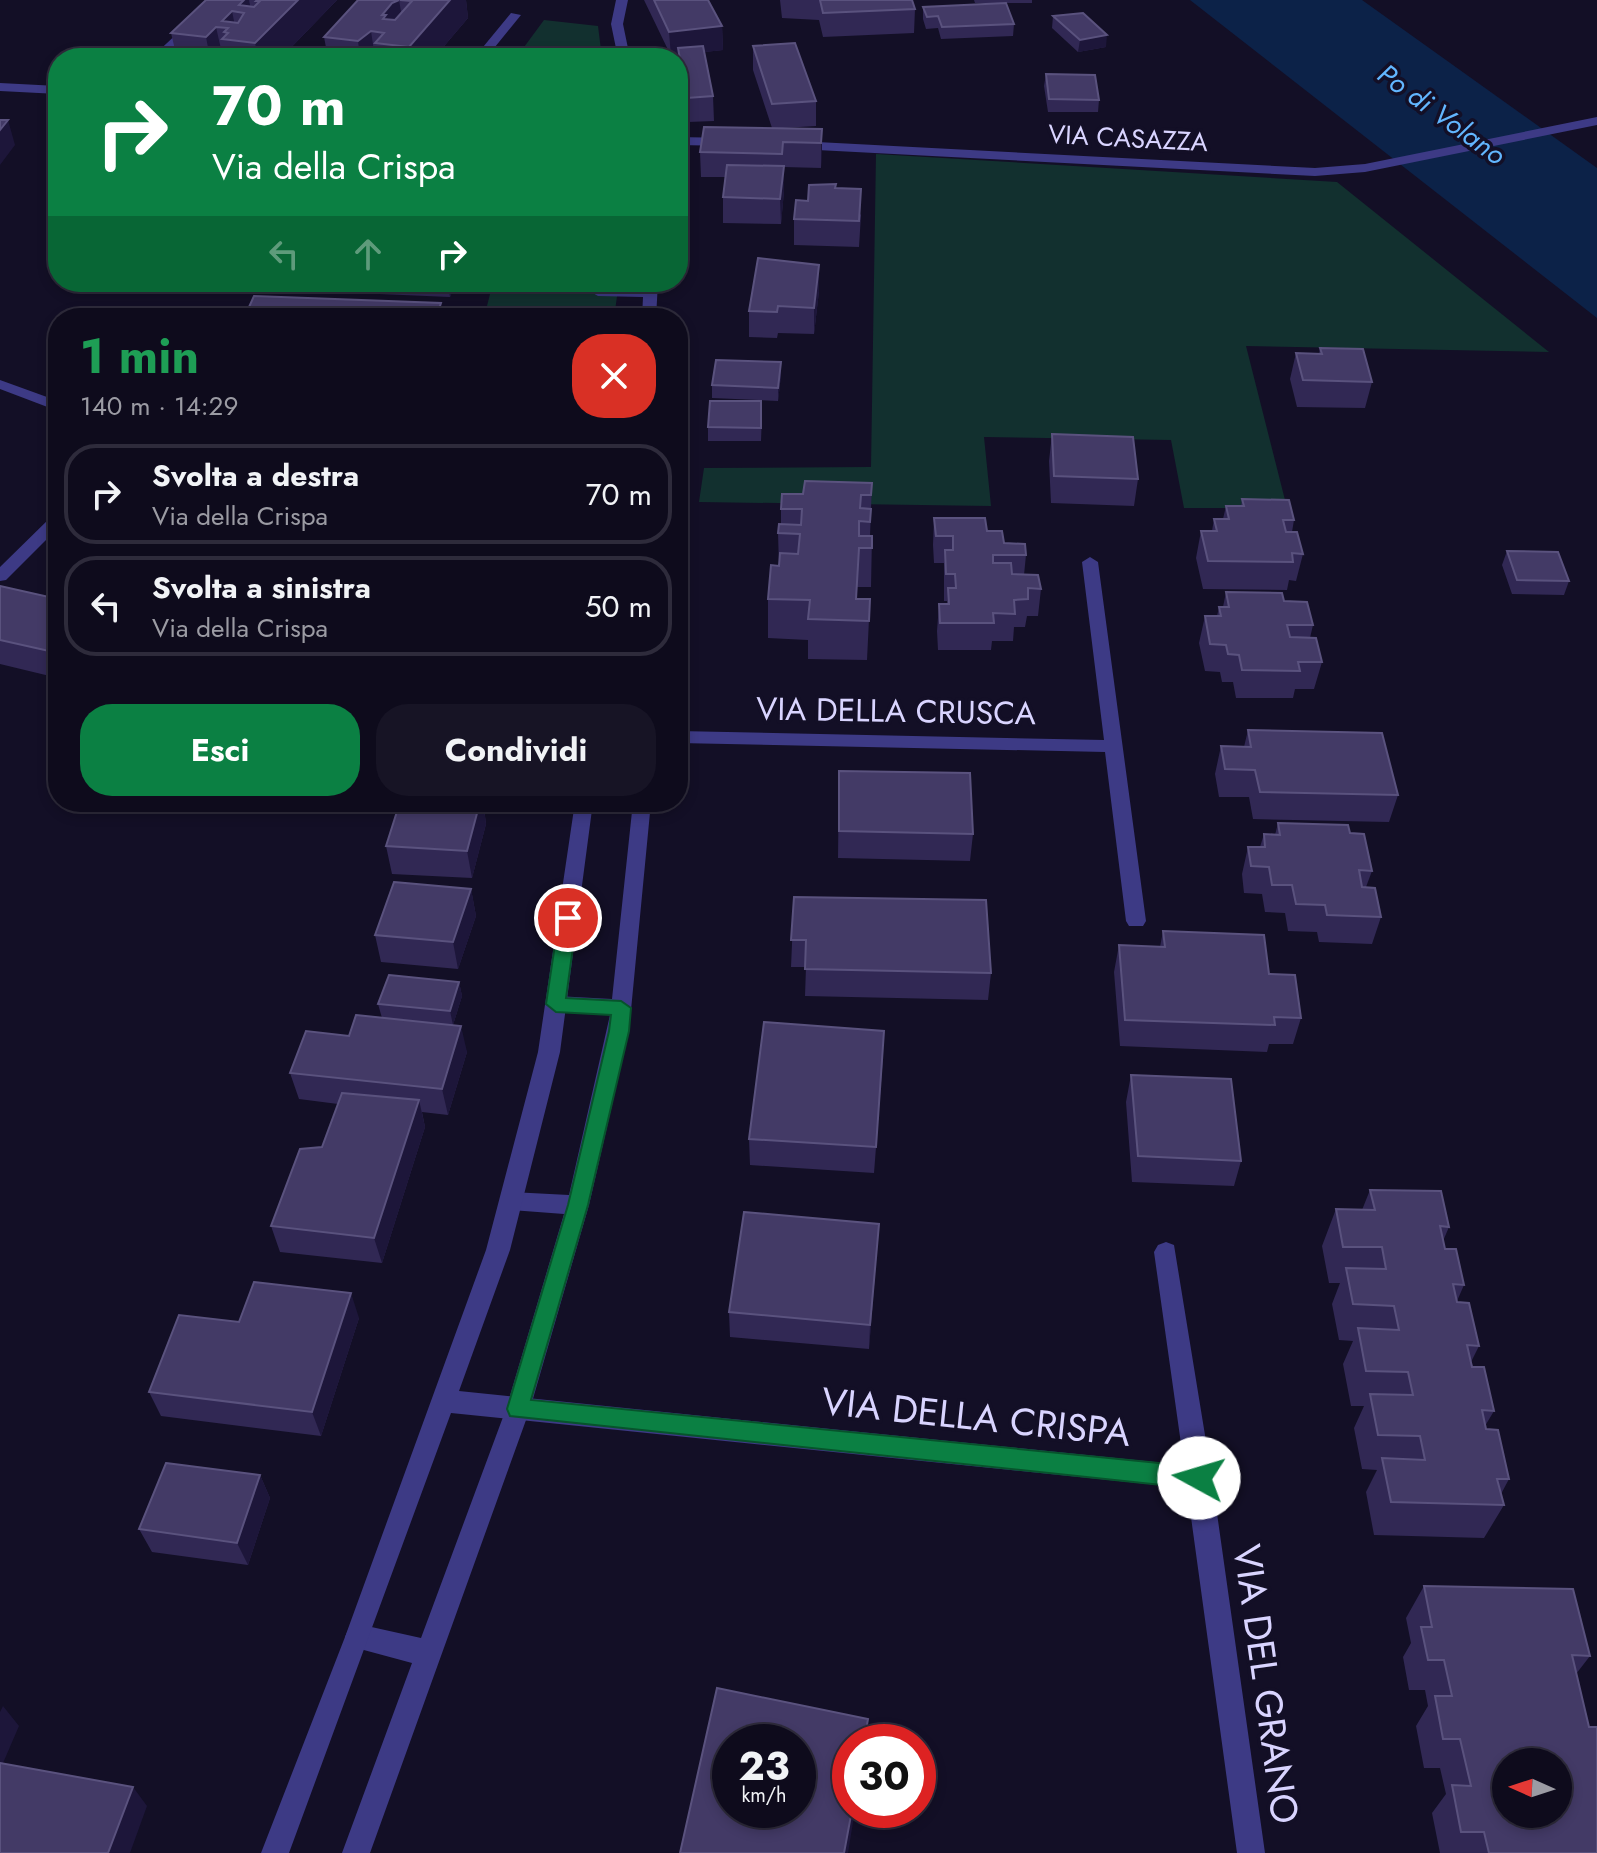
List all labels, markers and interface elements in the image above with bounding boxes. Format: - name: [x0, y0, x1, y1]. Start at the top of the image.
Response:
- water label: Po di Volano: [1369, 54, 1514, 175]
- text: 70 m: [212, 65, 346, 146]
- icon: right: [80, 80, 184, 184]
- street label: VIA CASAZZA: [1047, 115, 1210, 161]
- text: Via della Crispa: [212, 140, 456, 192]
- icon: left: [262, 232, 306, 276]
- icon: ahead: [346, 232, 390, 276]
- icon: right: [430, 232, 474, 276]
- text: 1 min: [80, 322, 199, 391]
- button: close: [572, 334, 656, 418]
- text: 140 m · 14:29: [80, 387, 238, 425]
- text: Svolta a destra: [152, 454, 359, 497]
- icon: right: [84, 472, 128, 516]
- text: 70 m: [586, 473, 652, 516]
- text: Via della Crispa: [152, 497, 328, 535]
- text: Svolta a sinistra: [152, 566, 371, 609]
- icon: left: [84, 584, 128, 628]
- text: 50 m: [585, 585, 652, 628]
- text: Via della Crispa: [152, 609, 328, 647]
- street label: VIA DELLA CRUSCA: [756, 686, 1036, 736]
- button: Esci: [80, 704, 360, 796]
- button: Condividi: [376, 704, 656, 796]
- pin: [534, 884, 602, 952]
- icon: arrive: [546, 896, 590, 940]
- street label: VIA DELLA CRISPA: [819, 1373, 1133, 1460]
- position arrow: [1157, 1436, 1241, 1520]
- street label: VIA DEL GRANO: [1220, 1541, 1313, 1827]
- speed limit sign: 30: [832, 1724, 936, 1828]
- text: 23: [738, 1737, 790, 1795]
- north arrow: [1492, 1748, 1572, 1828]
- map controls: [1492, 1748, 1572, 1828]
- text: km/h: [741, 1781, 787, 1810]

